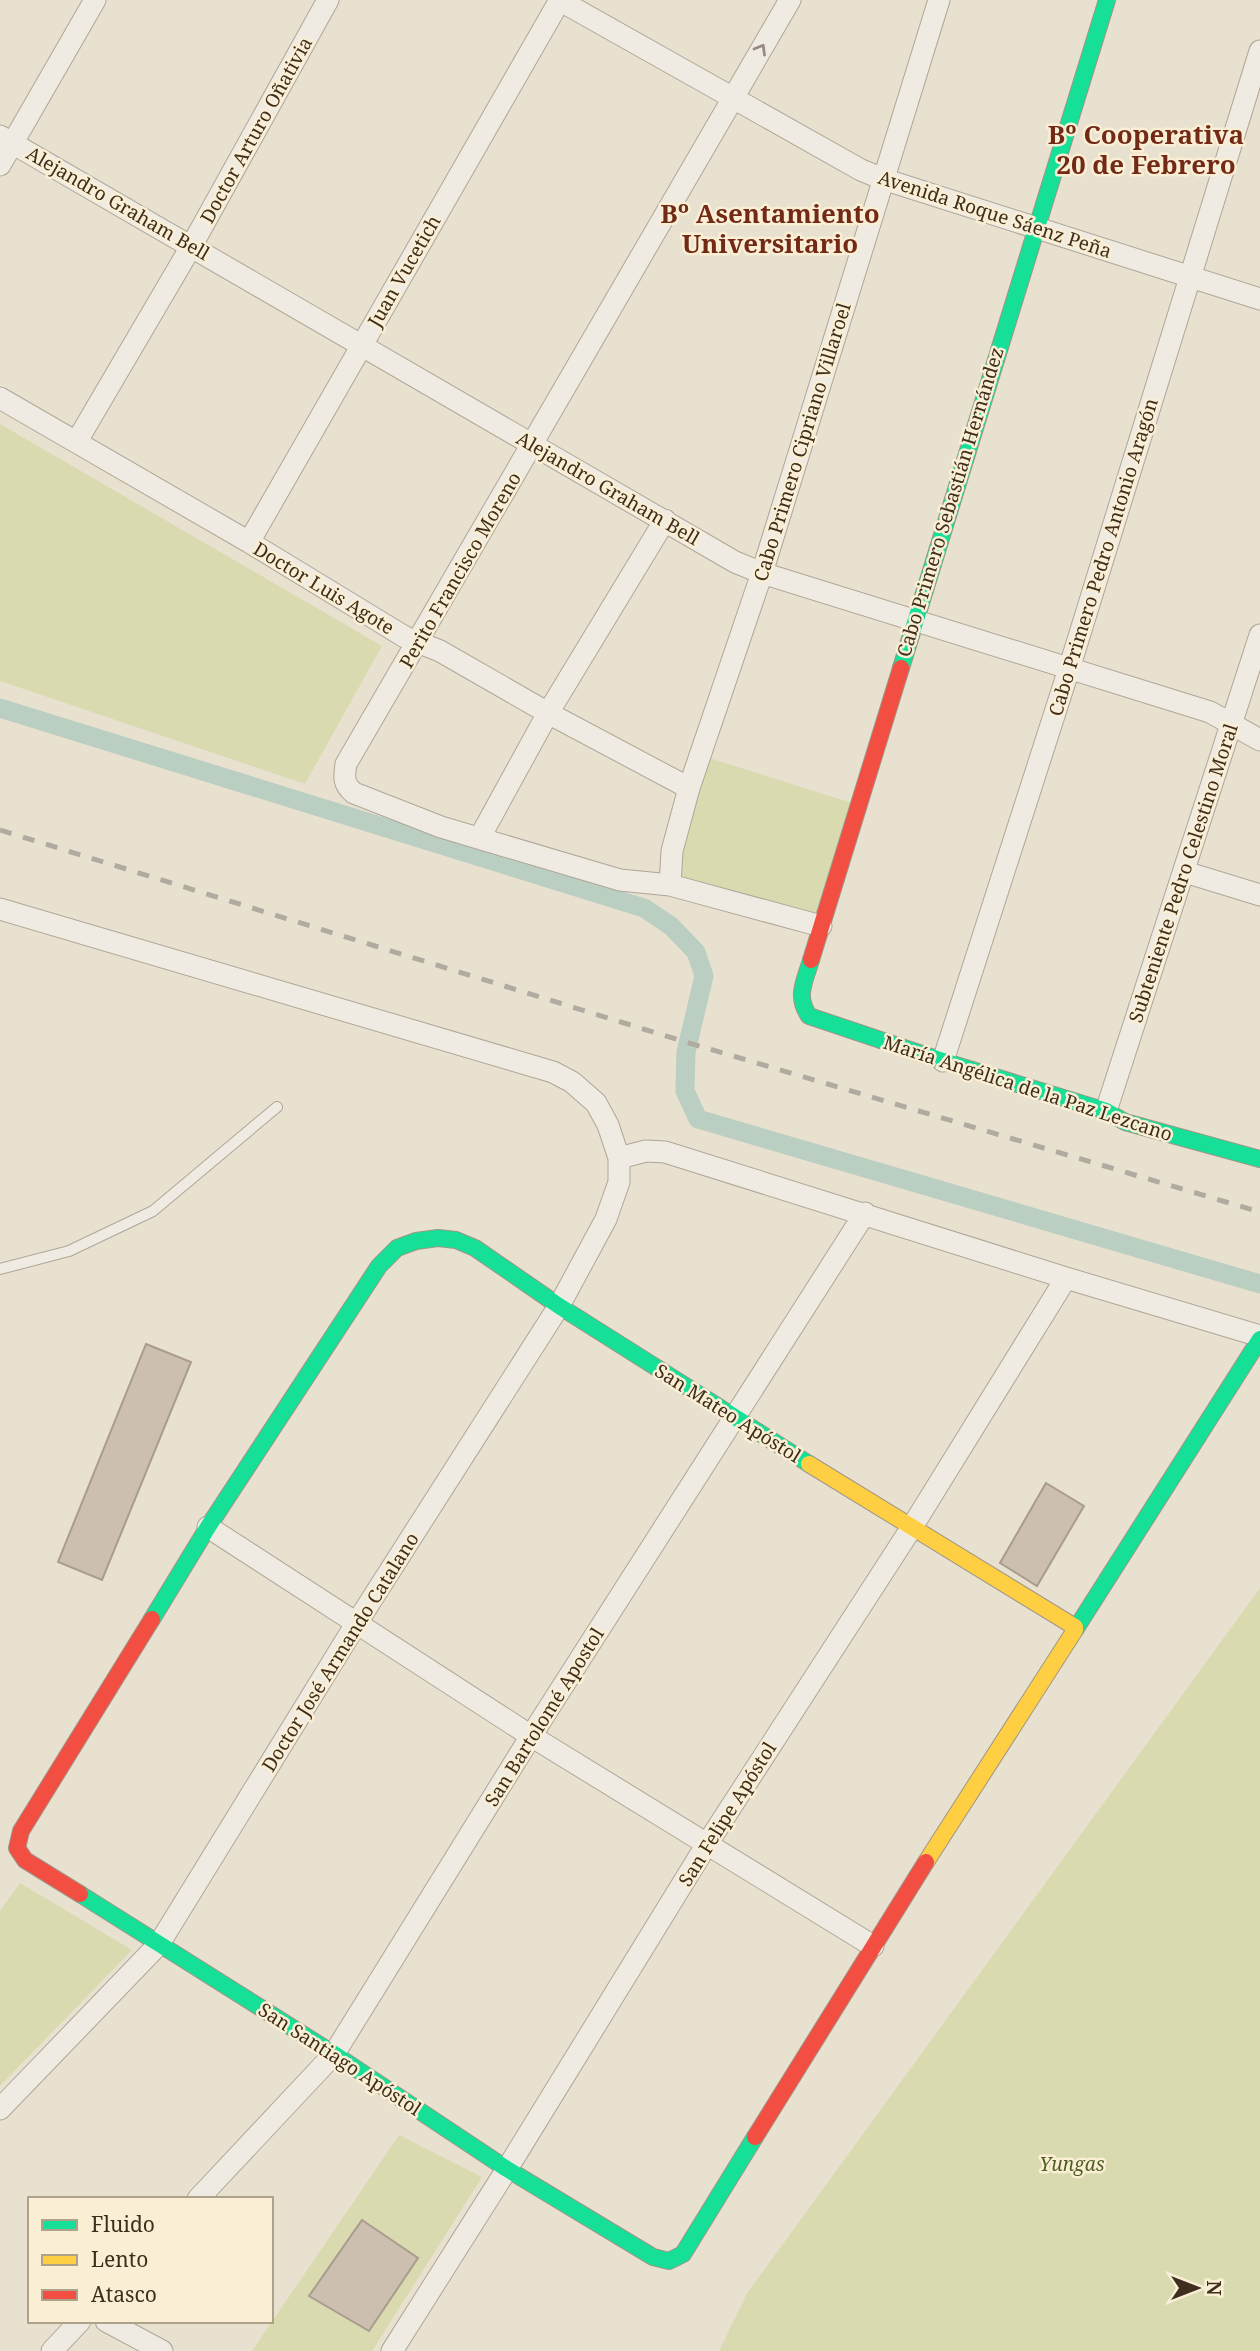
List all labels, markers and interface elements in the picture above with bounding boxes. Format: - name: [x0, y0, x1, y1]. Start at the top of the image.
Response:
- street label: Doctor Arturo Oñativia: [194, 32, 318, 228]
- one-way arrow: [753, 44, 766, 57]
- district label: Bº Cooperativa 20 de Febrero: [1048, 116, 1244, 182]
- street label: Alejandro Graham Bell: [22, 140, 214, 266]
- street label: Avenida Roque Sáenz Peña: [875, 164, 1115, 264]
- district label: Bº Asentamiento Universitario: [660, 195, 880, 261]
- street label: Juan Vucetich: [361, 210, 447, 333]
- street label: Cabo Primero Cipriano Villaroel: [747, 299, 857, 584]
- street label: Cabo Primero Sebastián Hernández: [890, 344, 1010, 660]
- street label: Cabo Primero Pedro Antonio Aragón: [1042, 395, 1164, 719]
- street label: Alejandro Graham Bell: [512, 425, 704, 551]
- street label: Perito Francisco Moreno: [393, 467, 527, 673]
- street label: Doctor Luis Agote: [249, 536, 399, 640]
- street label: Subteniente Pedro Celestino Moral: [1122, 720, 1244, 1026]
- street label: María Angélica de la Paz Lezcano: [880, 1029, 1176, 1147]
- street label: San Mateo Apóstol: [650, 1358, 806, 1468]
- street label: Doctor José Armando Catalano: [255, 1527, 425, 1777]
- street label: San Bartolomé Apostol: [478, 1623, 610, 1811]
- street label: San Felipe Apóstol: [672, 1737, 782, 1891]
- street label: San Santiago Apóstol: [254, 1997, 427, 2121]
- park label: Yungas: [1039, 2151, 1105, 2177]
- legend: [28, 2197, 273, 2323]
- text: Fluido: [91, 2210, 155, 2238]
- text: Lento: [91, 2245, 148, 2273]
- north arrow: [1162, 2253, 1232, 2323]
- text: Atasco: [91, 2280, 157, 2308]
- text: N: [1201, 2281, 1227, 2296]

